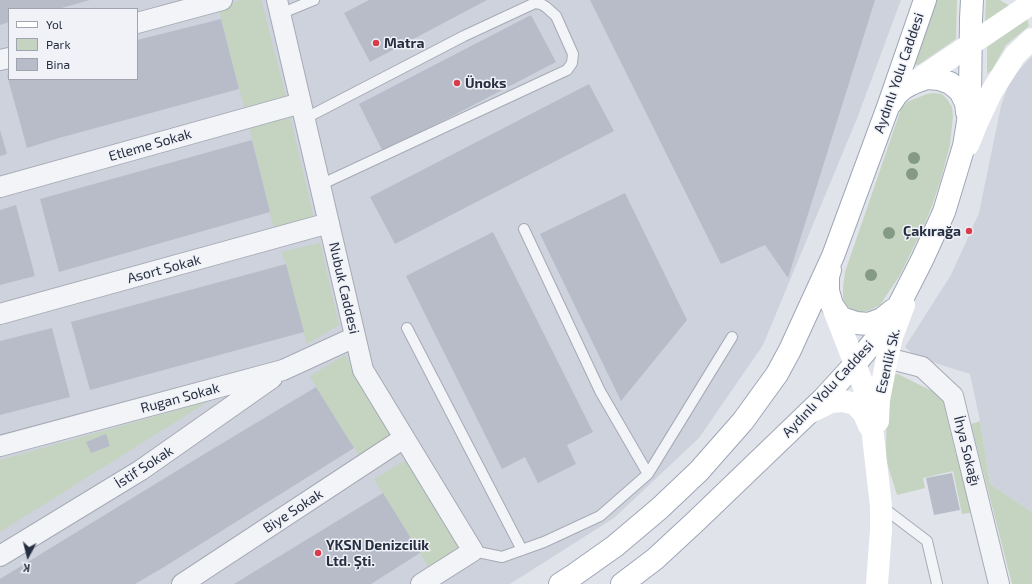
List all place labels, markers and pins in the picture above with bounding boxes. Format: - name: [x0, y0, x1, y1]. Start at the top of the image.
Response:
- place label: Matra: [384, 35, 424, 51]
- marker: Matra: [371, 38, 381, 48]
- place label: Ünoks: [465, 75, 507, 91]
- marker: Ünoks: [452, 78, 462, 88]
- place label: Çakırağa: [903, 223, 961, 239]
- marker: Çakırağa: [964, 226, 974, 236]
- place label: YKSN Denizcilik Ltd. Şti.: [326, 537, 429, 570]
- marker: YKSN Denizcilik Ltd. Şti.: [313, 548, 323, 558]

